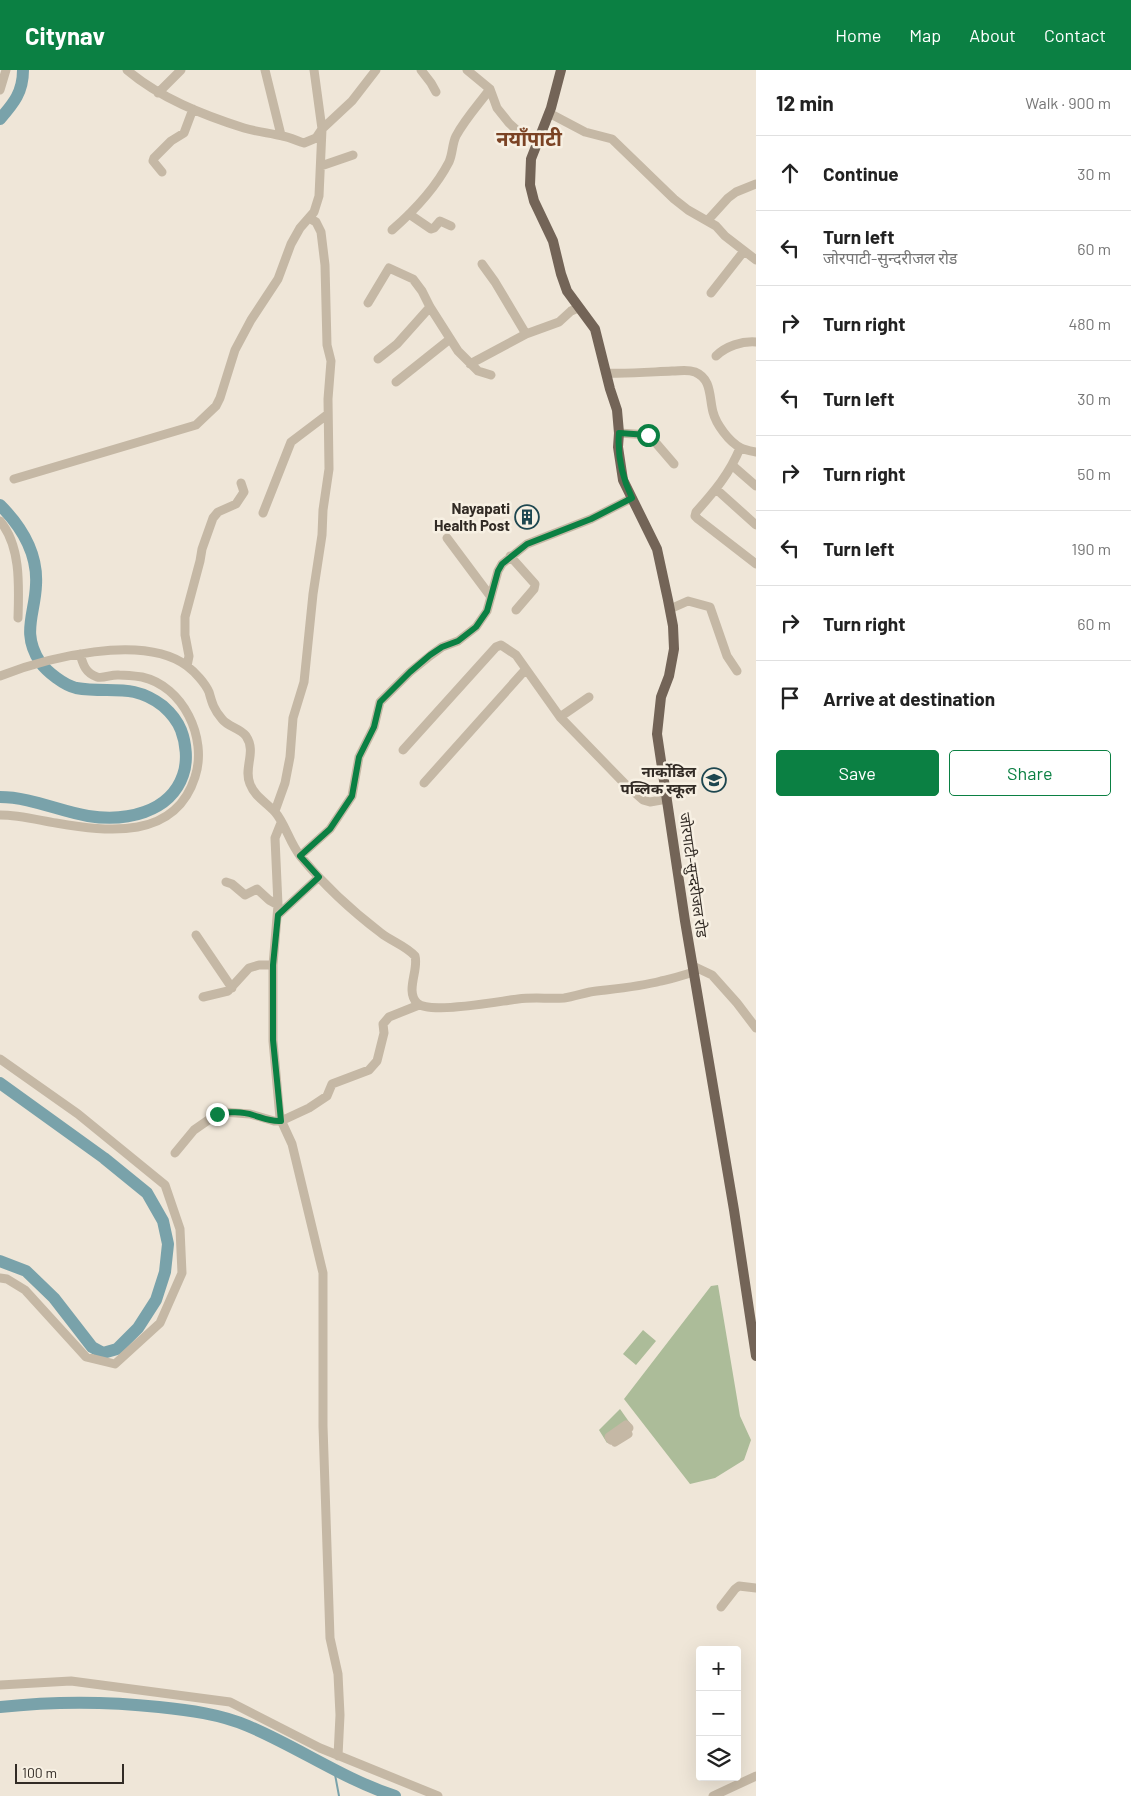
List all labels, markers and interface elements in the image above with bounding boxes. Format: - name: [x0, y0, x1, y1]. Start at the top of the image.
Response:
- text: Citynav: [25, 21, 105, 50]
- text: Home: [835, 24, 881, 46]
- text: Map: [909, 24, 941, 46]
- text: About: [969, 24, 1016, 46]
- text: Contact: [1044, 24, 1106, 46]
- text: 12 min: [776, 90, 834, 115]
- text: Walk · 900 m: [1025, 93, 1111, 112]
- district label: नयाँपाटी: [496, 126, 563, 150]
- icon: ahead: [776, 159, 804, 187]
- text: Continue: [823, 162, 899, 185]
- text: 30 m: [1077, 164, 1111, 183]
- text: Turn left: [823, 225, 894, 248]
- icon: left: [776, 234, 804, 262]
- text: 60 m: [1077, 239, 1111, 258]
- text: जोरपाटी-सुन्दरीजल रोड: [823, 248, 957, 267]
- icon: right: [776, 309, 804, 337]
- text: Turn right: [823, 312, 905, 335]
- text: 480 m: [1068, 314, 1111, 333]
- icon: left: [776, 384, 804, 412]
- text: Turn left: [823, 387, 894, 410]
- text: 30 m: [1077, 389, 1111, 408]
- route start: [637, 424, 660, 447]
- icon: right: [776, 459, 804, 487]
- text: Turn right: [823, 462, 905, 485]
- text: 50 m: [1077, 464, 1111, 483]
- place label: Nayapati Health Post: [434, 499, 510, 534]
- building icon: Nayapati Health Post: [514, 504, 540, 530]
- icon: left: [776, 534, 804, 562]
- text: Turn left: [823, 537, 894, 560]
- text: 190 m: [1072, 539, 1111, 558]
- icon: right: [776, 609, 804, 637]
- text: Turn right: [823, 612, 905, 635]
- text: 60 m: [1077, 614, 1111, 633]
- icon: arrive: [776, 684, 804, 712]
- text: Arrive at destination: [823, 687, 995, 710]
- button: Save: [776, 750, 939, 796]
- button: Share: [949, 750, 1111, 796]
- place label: नार्कोडिल पब्लिक स्कूल: [621, 762, 697, 799]
- school or university icon: नार्कोडिल पब्लिक स्कूल: [701, 767, 727, 793]
- street label: जोरपाटी-सुन्दरीजल रोड: [674, 811, 712, 940]
- route end: [206, 1103, 229, 1126]
- map controls: [696, 1646, 741, 1781]
- button: +: [696, 1646, 741, 1691]
- button: −: [696, 1691, 741, 1736]
- button: layers: [696, 1736, 741, 1781]
- scale bar: [15, 1761, 124, 1784]
- text: 100 m: [22, 1764, 57, 1781]

